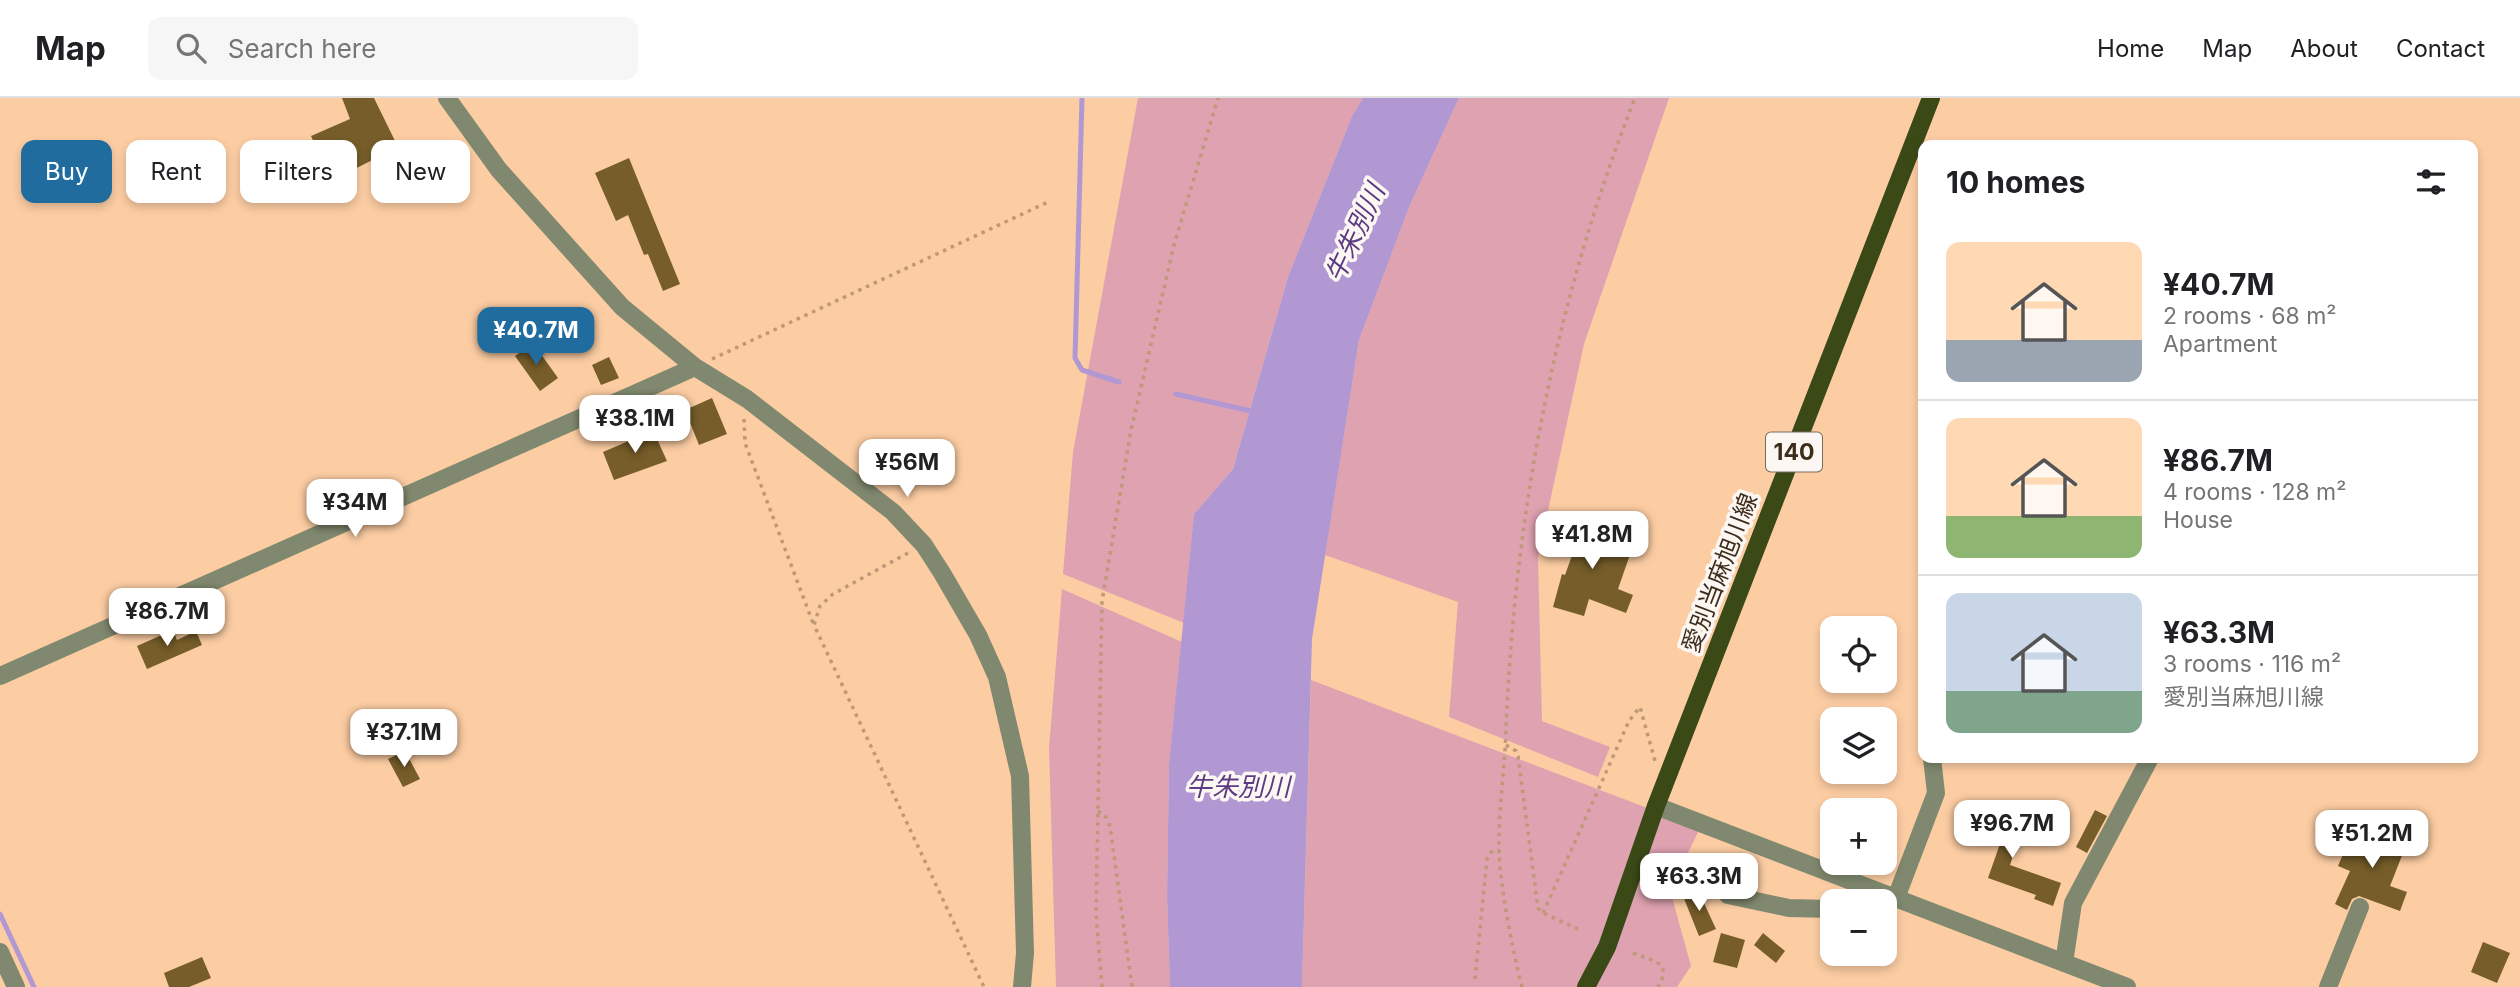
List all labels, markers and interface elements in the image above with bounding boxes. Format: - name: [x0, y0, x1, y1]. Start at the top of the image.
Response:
- search box: [148, 17, 638, 80]
- text: Map: [35, 28, 106, 68]
- icon: search: [172, 29, 210, 67]
- text: Search here: [228, 33, 376, 64]
- text: Home: [2097, 34, 2164, 63]
- text: Map: [2202, 34, 2252, 63]
- text: About: [2290, 34, 2358, 63]
- text: Contact: [2396, 34, 2485, 63]
- chip: Buy: [21, 140, 112, 203]
- chip: Rent: [126, 140, 226, 203]
- chip: Filters: [240, 140, 357, 203]
- chip: New: [371, 140, 470, 203]
- icon: filters: [2412, 163, 2450, 201]
- text: 10 homes: [1946, 164, 2085, 200]
- water label: 牛朱別川: [1319, 176, 1392, 286]
- text: ¥40.7M: [2163, 266, 2274, 302]
- icon: home: [2002, 270, 2086, 354]
- text: 2 rooms · 68 m²: [2163, 302, 2336, 330]
- pin: ¥40.7M: [479, 308, 593, 367]
- text: ¥40.7M: [493, 316, 579, 344]
- text: Apartment: [2163, 330, 2277, 358]
- pin: ¥38.1M: [578, 396, 692, 455]
- text: ¥38.1M: [595, 404, 675, 432]
- road number: 140: [1766, 432, 1822, 472]
- pin: ¥56M: [866, 440, 948, 499]
- text: ¥86.7M: [2163, 442, 2273, 478]
- icon: home: [2002, 446, 2086, 530]
- text: ¥56M: [875, 448, 939, 476]
- text: 4 rooms · 128 m²: [2163, 478, 2346, 506]
- pin: ¥34M: [314, 480, 396, 539]
- text: ¥34M: [323, 488, 387, 516]
- street label: 愛別当麻旭川線: [1676, 489, 1763, 656]
- text: House: [2163, 506, 2233, 534]
- pin: ¥41.8M: [1535, 512, 1649, 571]
- text: ¥41.8M: [1551, 520, 1633, 548]
- pin: ¥86.7M: [110, 588, 224, 648]
- text: ¥86.7M: [125, 597, 209, 625]
- text: ¥63.3M: [2163, 614, 2275, 650]
- map controls: [1820, 616, 1897, 966]
- button: locate: [1820, 616, 1897, 693]
- icon: home: [2002, 621, 2086, 705]
- text: 3 rooms · 116 m²: [2163, 650, 2341, 678]
- text: 愛別当麻旭川線: [2163, 683, 2324, 711]
- button: layers: [1820, 707, 1897, 784]
- pin: ¥37.1M: [347, 710, 461, 769]
- text: ¥37.1M: [366, 718, 442, 746]
- water label: 牛朱別川: [1186, 771, 1293, 802]
- button: +: [1820, 798, 1897, 875]
- pin: ¥96.7M: [1955, 800, 2069, 860]
- text: ¥96.7M: [1970, 809, 2054, 837]
- pin: ¥51.2M: [2315, 810, 2429, 870]
- text: ¥51.2M: [2331, 819, 2413, 847]
- pin: ¥63.3M: [1642, 854, 1756, 913]
- text: ¥63.3M: [1656, 862, 1742, 890]
- button: −: [1820, 889, 1897, 966]

